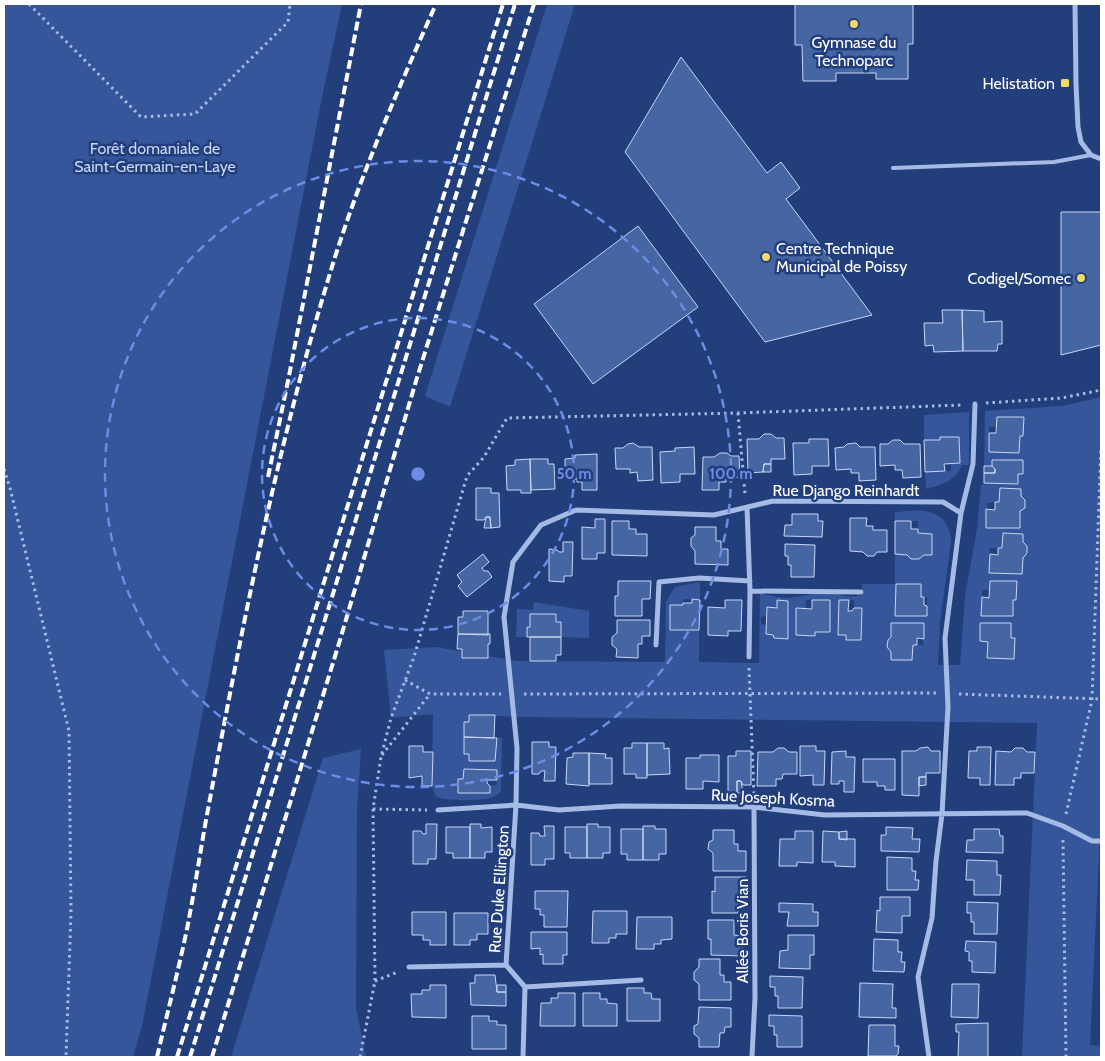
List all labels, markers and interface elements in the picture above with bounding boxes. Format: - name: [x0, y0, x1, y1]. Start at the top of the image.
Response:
- marker: Gymnase du Technoparc: [848, 18, 860, 30]
- place label: Gymnase du Technoparc: [812, 33, 896, 70]
- place label: Helistation: [983, 74, 1055, 93]
- marker: Helistation: [1059, 77, 1071, 89]
- park label: Forêt domaniale de Saint-Germain-en-Laye: [74, 139, 236, 176]
- place label: Centre Technique Municipal de Poissy: [776, 239, 907, 276]
- marker: Centre Technique Municipal de Poissy: [760, 251, 772, 263]
- place label: Codigel/Somec: [968, 269, 1071, 288]
- marker: Codigel/Somec: [1075, 272, 1087, 284]
- centre of rings: [409, 465, 427, 483]
- text: 50 m: [556, 465, 592, 483]
- text: 100 m: [709, 465, 753, 483]
- street label: Rue Django Reinhardt: [773, 481, 920, 500]
- street label: Rue Joseph Kosma: [711, 785, 836, 811]
- street label: Rue Duke Ellington: [485, 824, 513, 953]
- street label: Allée Boris Vian: [733, 879, 752, 983]

